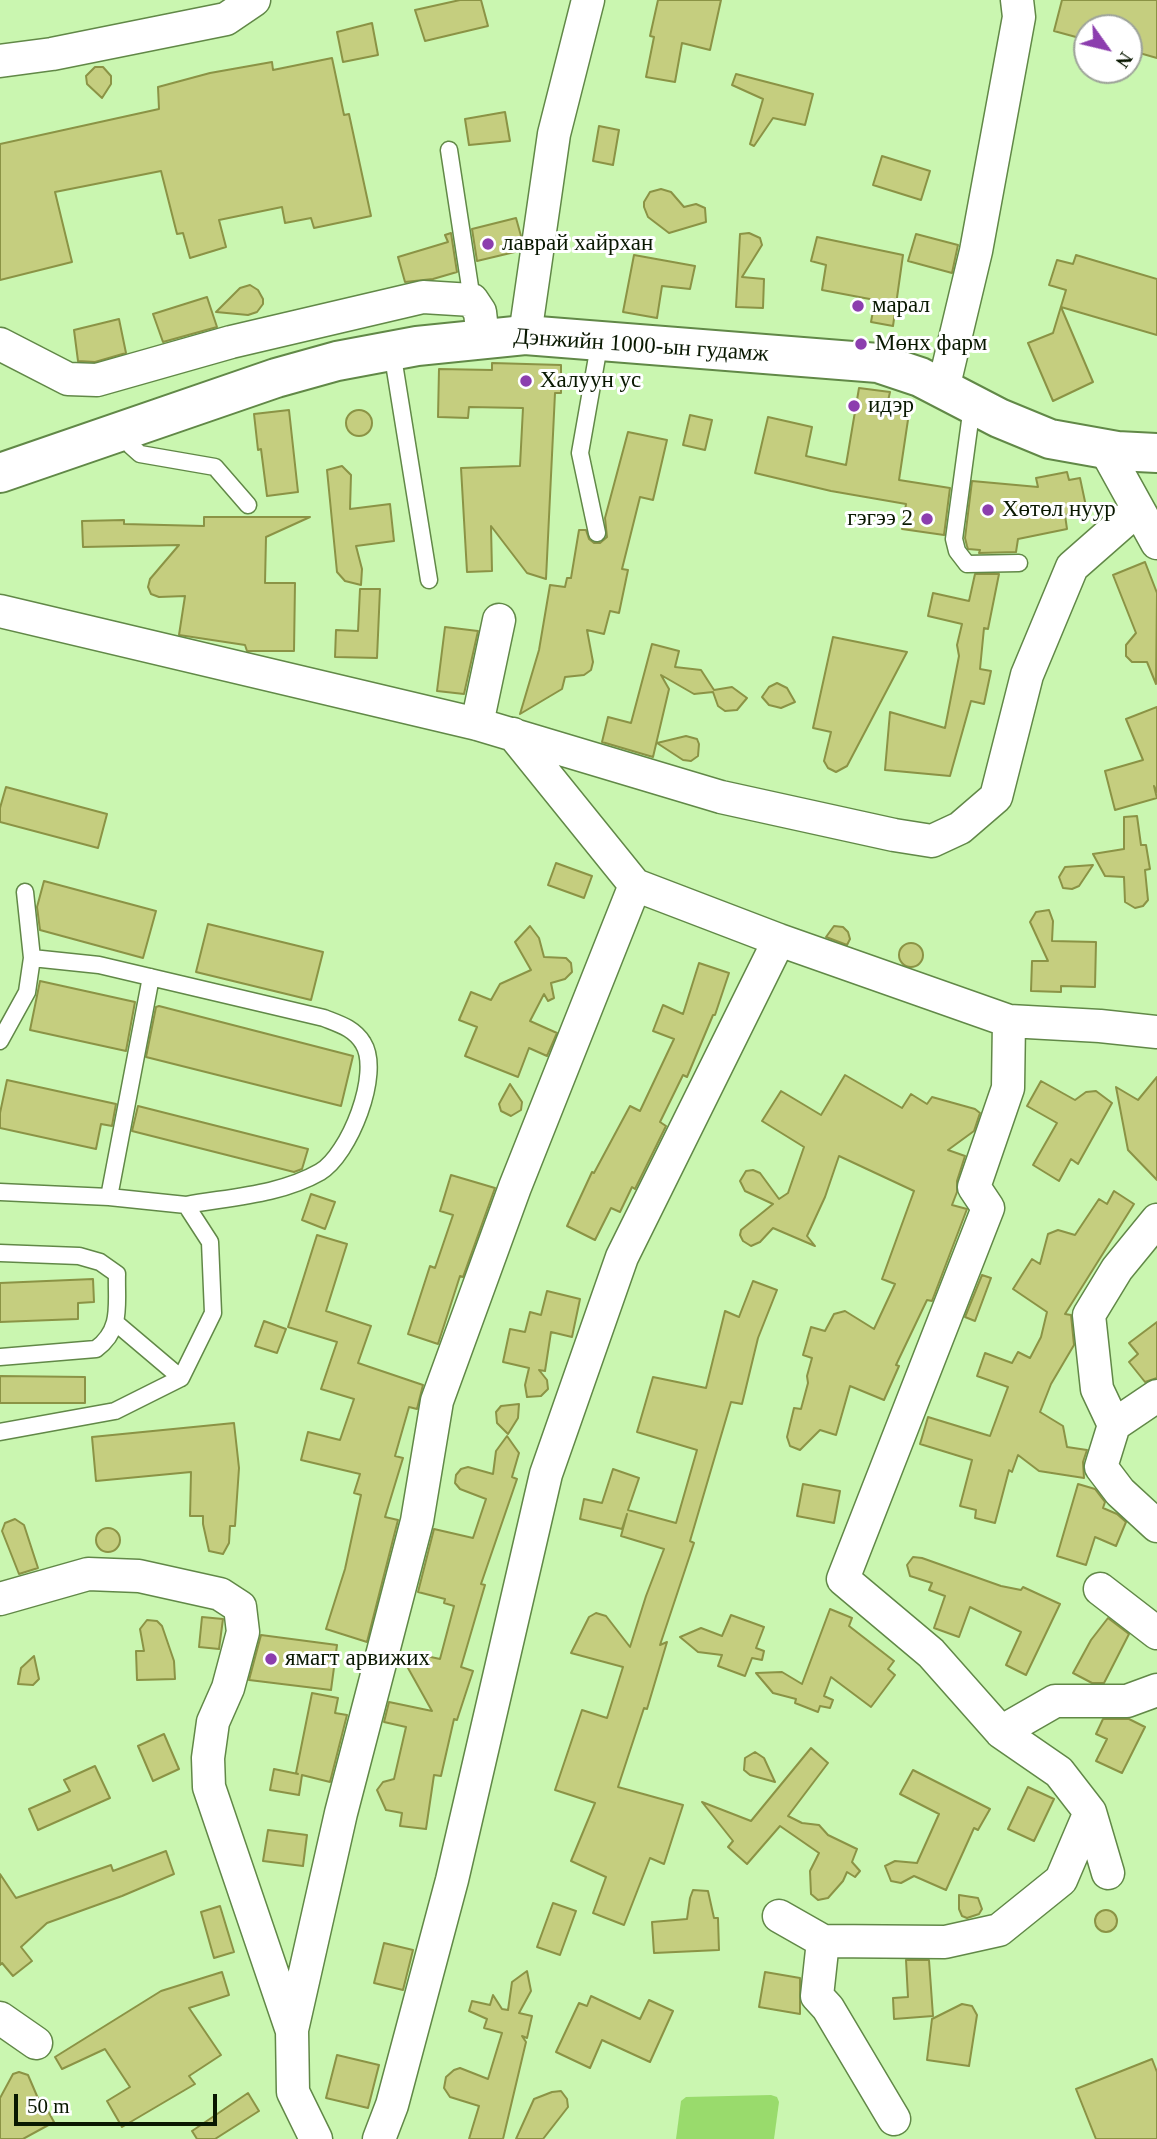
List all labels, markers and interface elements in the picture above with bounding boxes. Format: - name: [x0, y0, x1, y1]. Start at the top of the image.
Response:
- north arrow: [1073, 14, 1143, 84]
- text: N: [1112, 48, 1137, 71]
- place label: лаврай хайрхан: [502, 230, 653, 258]
- marker: лаврай хайрхан: [480, 236, 496, 252]
- place label: марал: [872, 292, 930, 320]
- marker: марал: [850, 298, 866, 314]
- street label: Дэнжийн 1000-ын гудамж: [513, 323, 769, 369]
- place label: Мөнх фарм: [875, 330, 987, 358]
- marker: Мөнх фарм: [853, 336, 869, 352]
- place label: Халуун ус: [540, 367, 641, 395]
- marker: Халуун ус: [518, 373, 534, 389]
- place label: идэр: [868, 392, 914, 420]
- marker: идэр: [846, 398, 862, 414]
- place label: Хөтөл нуур: [1002, 496, 1116, 524]
- marker: Хөтөл нуур: [980, 502, 996, 518]
- place label: гэгээ 2: [847, 505, 913, 533]
- marker: гэгээ 2: [919, 511, 935, 527]
- place label: ямагт арвижих: [285, 1645, 430, 1673]
- marker: ямагт арвижих: [263, 1651, 279, 1667]
- scale bar: [18, 2080, 220, 2124]
- text: 50 m: [27, 2094, 70, 2118]

